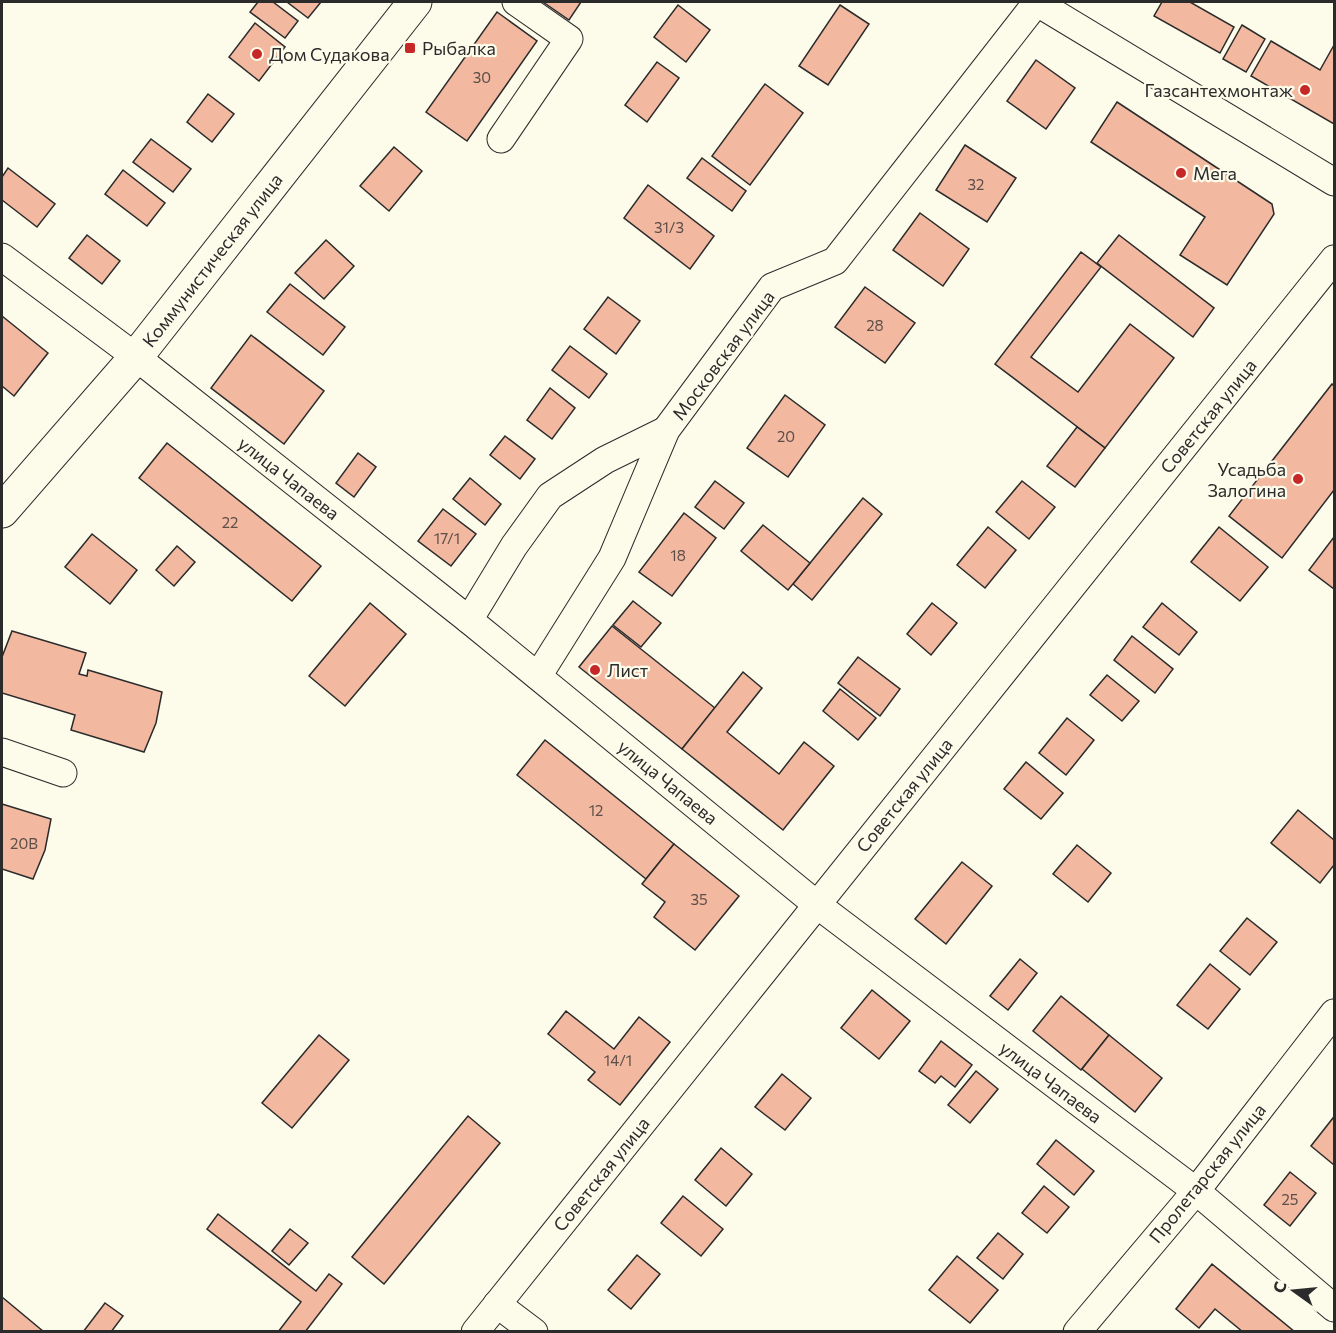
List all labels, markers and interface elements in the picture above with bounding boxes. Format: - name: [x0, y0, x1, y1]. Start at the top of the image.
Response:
- place label: Рыбалка: [422, 37, 496, 59]
- marker: Рыбалка: [403, 41, 417, 55]
- place label: Дом Судакова: [269, 43, 390, 65]
- marker: Дом Судакова: [250, 47, 264, 61]
- house number: 30: [473, 68, 491, 86]
- place label: Газсантехмонтаж: [1145, 79, 1293, 101]
- marker: Газсантехмонтаж: [1298, 83, 1312, 97]
- place label: Мега: [1193, 162, 1237, 184]
- marker: Мега: [1174, 166, 1188, 180]
- street label: Коммунистическая улица: [137, 169, 287, 351]
- house number: 32: [968, 175, 984, 193]
- house number: 31/3: [654, 218, 684, 236]
- street label: Московская улица: [667, 286, 779, 424]
- house number: 28: [866, 316, 884, 334]
- street label: Советская улица: [1155, 354, 1261, 478]
- house number: 20: [777, 427, 795, 445]
- street label: улица Чапаева: [234, 432, 344, 524]
- place label: Усадьба Залогина: [1207, 458, 1286, 501]
- marker: Усадьба Залогина: [1291, 472, 1305, 486]
- house number: 22: [222, 513, 238, 531]
- house number: 17/1: [434, 529, 460, 547]
- house number: 18: [670, 546, 686, 564]
- place label: Лист: [607, 659, 649, 681]
- marker: Лист: [588, 663, 602, 677]
- street label: Советская улица: [851, 733, 957, 857]
- street label: улица Чапаева: [614, 735, 722, 829]
- house number: 12: [589, 801, 603, 819]
- house number: 20В: [10, 834, 38, 852]
- house number: 35: [690, 890, 708, 908]
- street label: улица Чапаева: [996, 1036, 1106, 1128]
- house number: 14/1: [604, 1051, 632, 1069]
- street label: Пролетарская улица: [1144, 1099, 1270, 1247]
- street label: Советская улица: [548, 1112, 654, 1236]
- house number: 25: [1282, 1190, 1298, 1208]
- north arrow: [1264, 1261, 1324, 1321]
- text: С: [1268, 1279, 1290, 1295]

